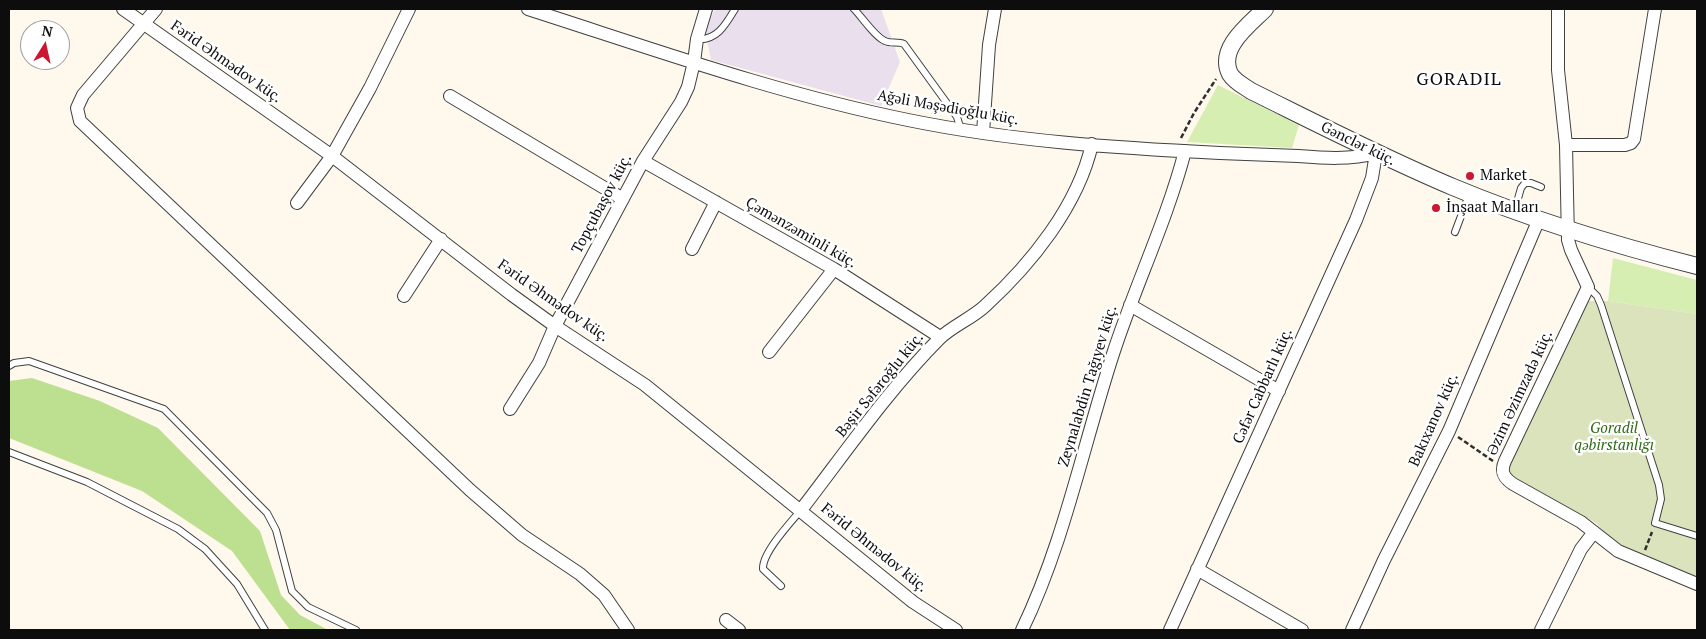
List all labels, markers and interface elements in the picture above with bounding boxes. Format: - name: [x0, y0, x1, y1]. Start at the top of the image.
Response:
- street label: Fərid Əhmədov küç.: [167, 17, 285, 107]
- north arrow: [20, 20, 70, 70]
- text: N: [41, 20, 54, 41]
- district label: GORADIL: [1415, 69, 1503, 91]
- street label: Ağəli Məşədioğlu küç.: [876, 87, 1020, 129]
- street label: Gənclər küç.: [1318, 118, 1398, 170]
- street label: Topçubaşov küç.: [568, 151, 636, 257]
- place label: Market: [1480, 167, 1527, 185]
- marker: Market: [1464, 170, 1476, 182]
- street label: Çəmənzəminli küç.: [742, 194, 860, 272]
- place label: İnşaat Malları: [1446, 199, 1539, 217]
- marker: İnşaat Malları: [1430, 202, 1442, 214]
- street label: Fərid Əhmədov küç.: [494, 256, 612, 346]
- street label: Zeynalabdin Tağıyev küç.: [1055, 303, 1121, 469]
- street label: Cəfər Cabbarlı küç.: [1229, 325, 1297, 447]
- street label: Əzim Əzimzadə küç.: [1483, 328, 1557, 458]
- street label: Bəşir Səfəroğlu küç.: [832, 329, 928, 441]
- street label: Bakıxanov küç.: [1405, 371, 1463, 469]
- park label: Goradil qəbirstanlığı: [1574, 420, 1654, 455]
- street label: Fərid Əhmədov küç.: [817, 500, 931, 596]

